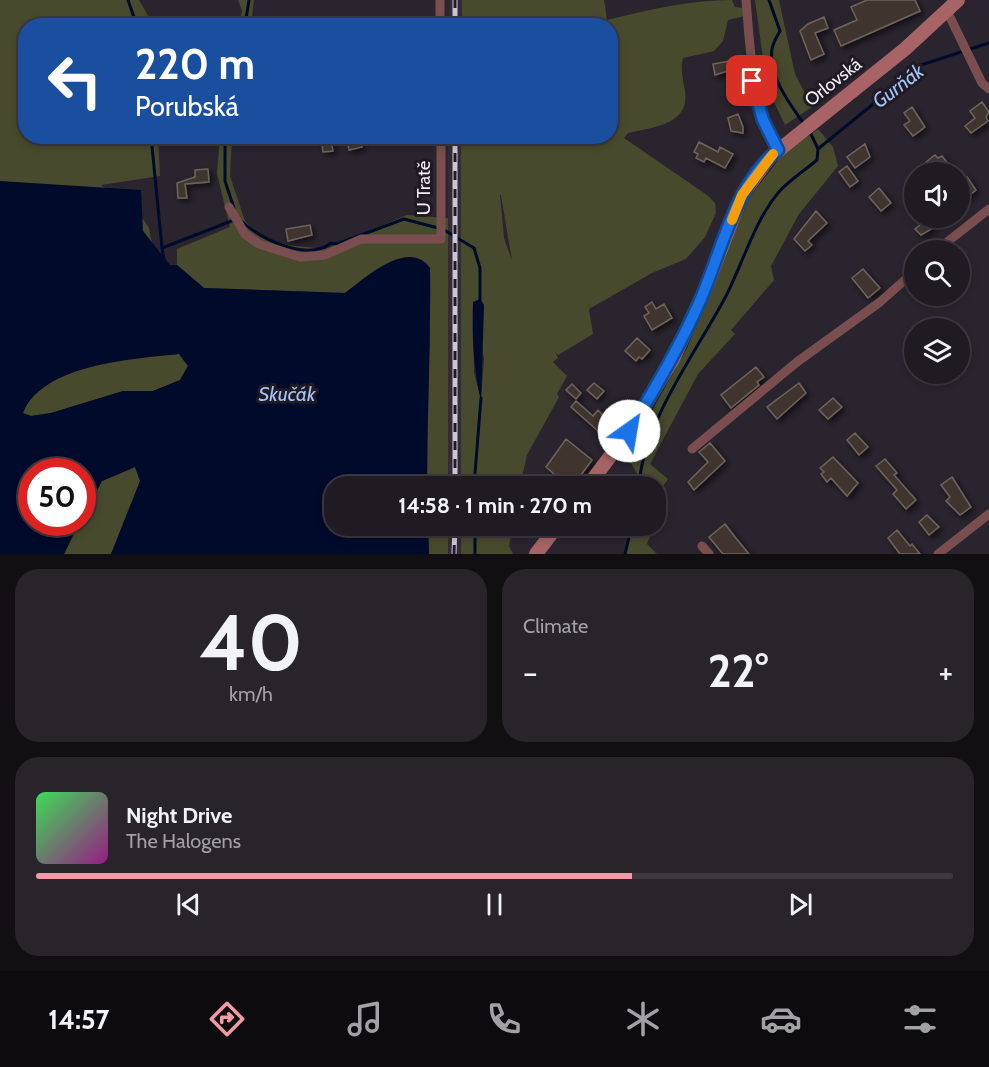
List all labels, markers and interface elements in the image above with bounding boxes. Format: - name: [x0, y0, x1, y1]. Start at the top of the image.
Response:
- text: 220 m: [135, 38, 255, 90]
- icon: left: [36, 42, 114, 120]
- street label: Orlovská: [800, 53, 866, 111]
- pin: [726, 55, 777, 106]
- water label: Gurňák: [868, 58, 930, 113]
- icon: arrive: [735, 64, 768, 97]
- text: Porubská: [135, 90, 239, 123]
- street label: U Tratě: [413, 161, 435, 215]
- map controls: [904, 162, 970, 384]
- button: sound: [904, 162, 970, 228]
- button: search: [904, 240, 970, 306]
- button: layers: [904, 318, 970, 384]
- water label: Skučák: [259, 382, 317, 406]
- position arrow: [597, 399, 661, 463]
- speed limit sign: 50: [18, 458, 96, 536]
- text: 14:58 · 1 min · 270 m: [398, 492, 592, 519]
- text: 40: [199, 595, 303, 690]
- text: Climate: [523, 614, 588, 638]
- text: 22°: [708, 644, 768, 698]
- text: −: [523, 652, 538, 692]
- text: +: [938, 652, 953, 692]
- text: km/h: [229, 682, 273, 706]
- text: Night Drive: [126, 802, 232, 829]
- text: The Halogens: [126, 829, 241, 853]
- icon: previous: [172, 888, 205, 921]
- icon: pause: [478, 888, 511, 921]
- icon: next: [784, 888, 817, 921]
- icon: directions: [206, 998, 248, 1040]
- icon: music: [344, 998, 386, 1040]
- icon: phone: [483, 998, 525, 1040]
- icon: climate: [622, 998, 664, 1040]
- icon: car: [760, 998, 802, 1040]
- icon: filters: [899, 998, 941, 1040]
- text: 14:57: [48, 1003, 109, 1036]

